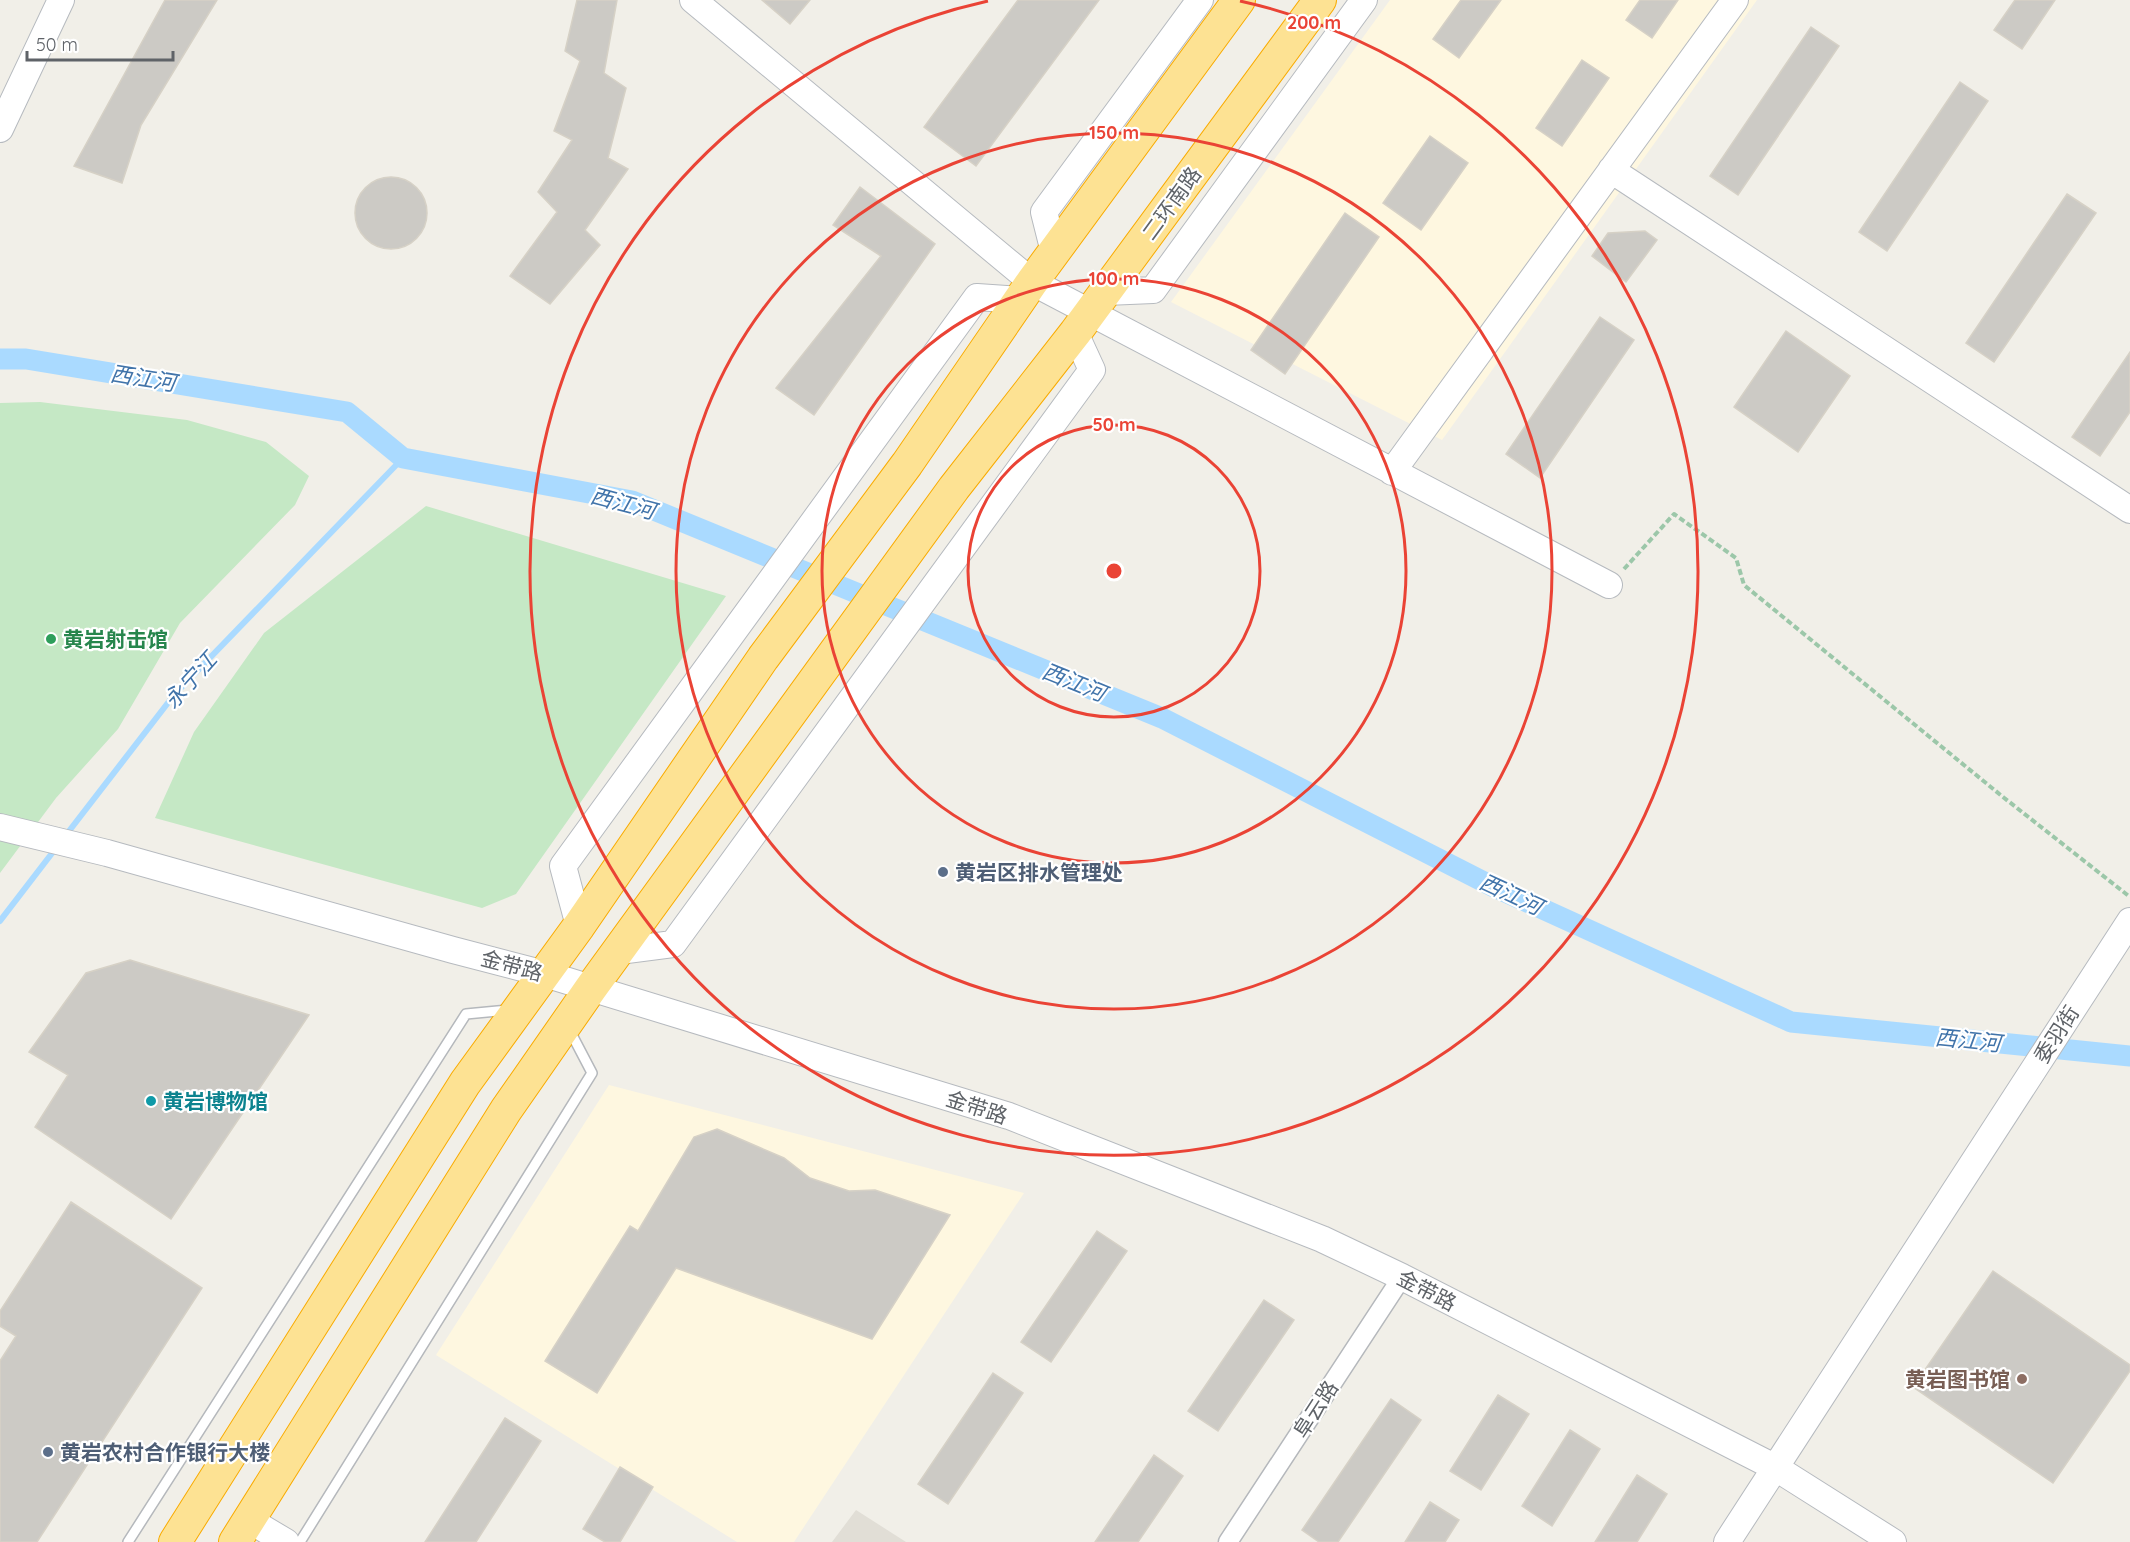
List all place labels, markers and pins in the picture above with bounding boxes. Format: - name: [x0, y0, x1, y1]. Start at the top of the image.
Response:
- centre of rings: [1104, 561, 1124, 581]
- place label: 黄岩射击馆: [63, 626, 168, 652]
- marker: 黄岩射击馆: [44, 632, 58, 646]
- place label: 黄岩区排水管理处: [955, 859, 1123, 885]
- marker: 黄岩区排水管理处: [936, 865, 950, 879]
- place label: 黄岩博物馆: [163, 1088, 268, 1114]
- marker: 黄岩博物馆: [144, 1094, 158, 1108]
- place label: 黄岩图书馆: [1905, 1366, 2010, 1392]
- marker: 黄岩图书馆: [2015, 1372, 2029, 1386]
- place label: 黄岩农村合作银行大楼: [60, 1439, 270, 1465]
- marker: 黄岩农村合作银行大楼: [41, 1445, 55, 1459]

